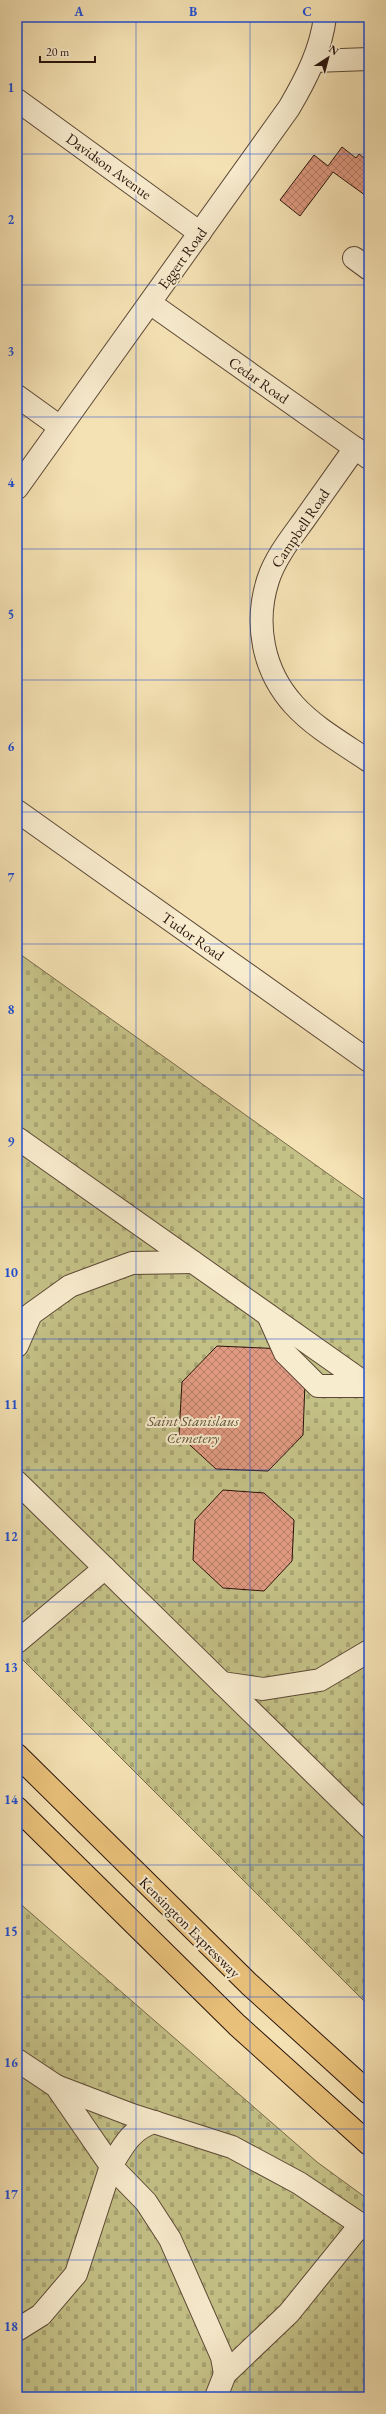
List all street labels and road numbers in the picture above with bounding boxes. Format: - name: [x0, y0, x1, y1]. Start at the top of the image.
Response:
- street label: Davidson Avenue: [63, 129, 156, 203]
- street label: Eggert Road: [153, 223, 211, 292]
- street label: Cedar Road: [225, 352, 293, 408]
- street label: Campbell Road: [267, 485, 334, 571]
- street label: Tudor Road: [158, 907, 228, 965]
- street label: Kensington Expressway: [135, 1872, 245, 1982]

